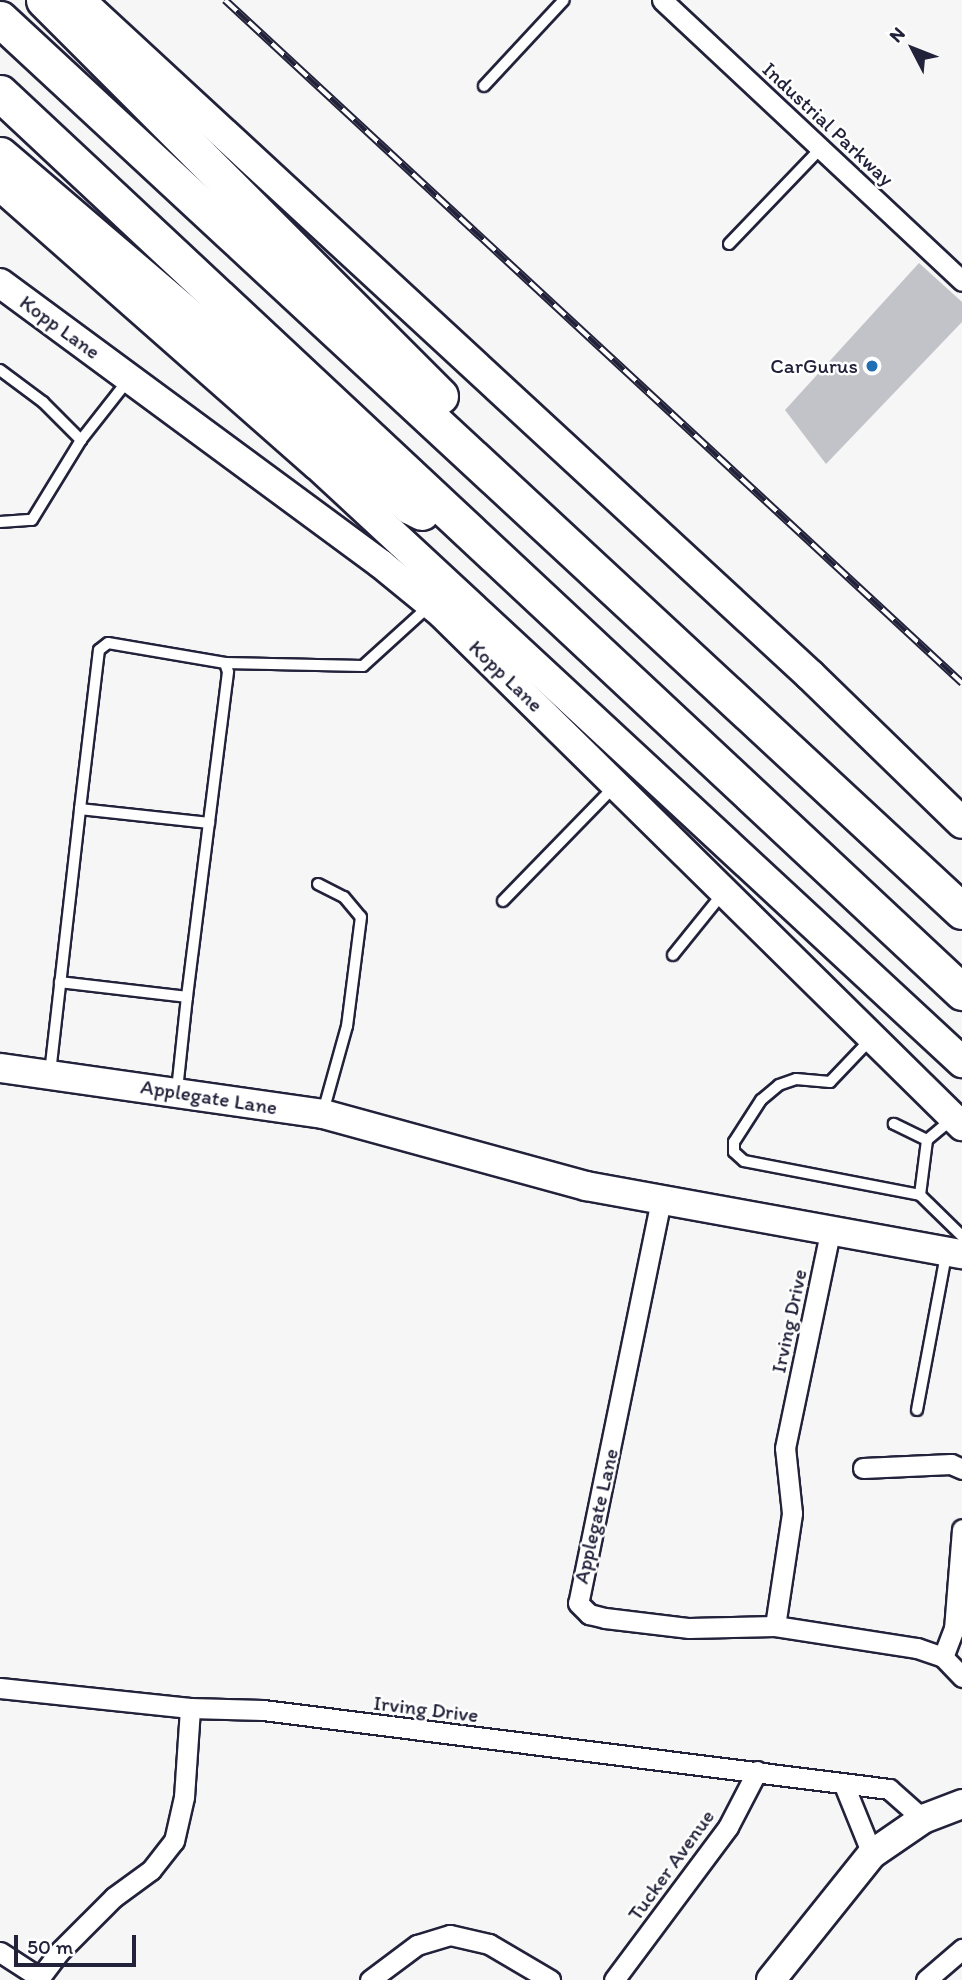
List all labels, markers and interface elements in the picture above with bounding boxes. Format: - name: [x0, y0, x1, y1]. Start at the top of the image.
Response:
- north arrow: [878, 14, 948, 84]
- text: N: [884, 22, 910, 47]
- street label: Industrial Parkway: [757, 57, 899, 191]
- street label: Kopp Lane: [15, 289, 105, 365]
- place label: CarGurus: [770, 353, 858, 379]
- marker: CarGurus: [864, 358, 880, 374]
- street label: Kopp Lane: [464, 634, 548, 718]
- street label: Applegate Lane: [139, 1074, 279, 1120]
- street label: Irving Drive: [766, 1267, 812, 1375]
- street label: Applegate Lane: [568, 1446, 624, 1586]
- street label: Irving Drive: [372, 1690, 480, 1728]
- street label: Tucker Avenue: [622, 1805, 720, 1925]
- scale bar: [18, 1920, 140, 1964]
- text: 50 m: [27, 1934, 73, 1959]

